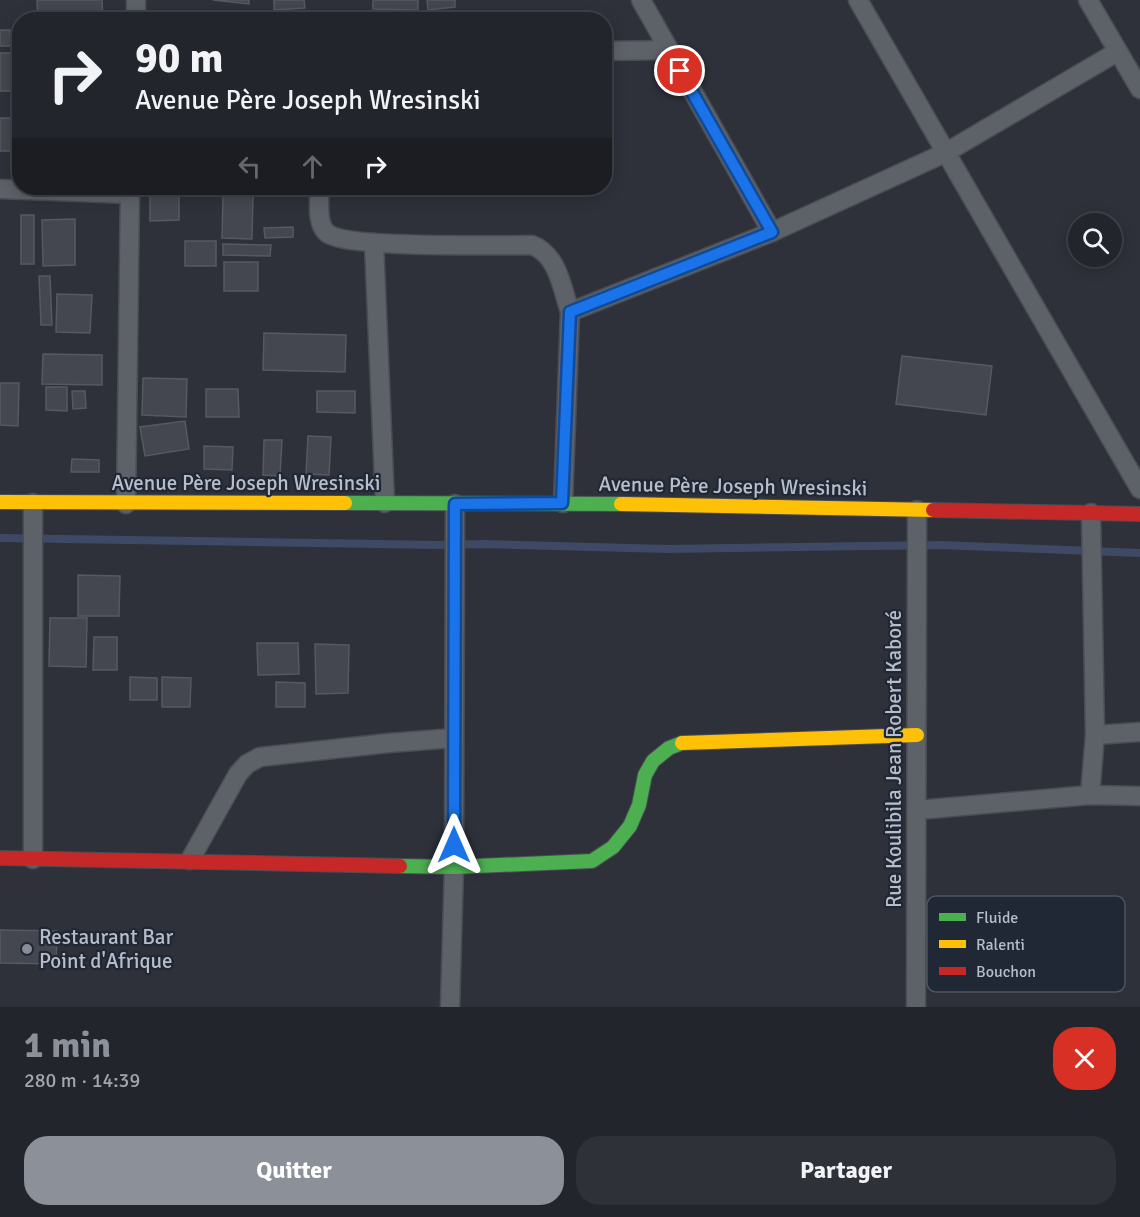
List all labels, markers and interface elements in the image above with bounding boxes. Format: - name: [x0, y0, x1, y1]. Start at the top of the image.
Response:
- text: 90 m: [135, 33, 224, 84]
- icon: right: [36, 36, 114, 114]
- pin: [654, 45, 705, 96]
- icon: arrive: [663, 54, 696, 87]
- text: Avenue Père Joseph Wresinski: [135, 84, 481, 117]
- icon: left: [233, 150, 266, 183]
- icon: ahead: [296, 150, 329, 183]
- icon: right: [359, 150, 392, 183]
- map controls: [1068, 213, 1122, 267]
- button: search: [1068, 213, 1122, 267]
- street label: Avenue Père Joseph Wresinski: [112, 470, 380, 496]
- street label: Avenue Père Joseph Wresinski: [598, 471, 868, 501]
- street label: Rue Koulibila Jean Robert Kaboré: [881, 610, 907, 908]
- position arrow: [422, 813, 486, 877]
- legend: [927, 896, 1125, 992]
- text: Fluide: [976, 908, 1018, 928]
- place label: Restaurant Bar Point d'Afrique: [39, 924, 174, 974]
- text: Ralenti: [976, 935, 1025, 955]
- marker: Restaurant Bar Point d'Afrique: [20, 942, 34, 956]
- text: Bouchon: [976, 962, 1036, 982]
- text: 1 min: [24, 1023, 111, 1068]
- button: close: [1053, 1027, 1116, 1090]
- text: 280 m · 14:39: [24, 1068, 140, 1093]
- button: Quitter: [24, 1136, 564, 1205]
- button: Partager: [576, 1136, 1116, 1205]

